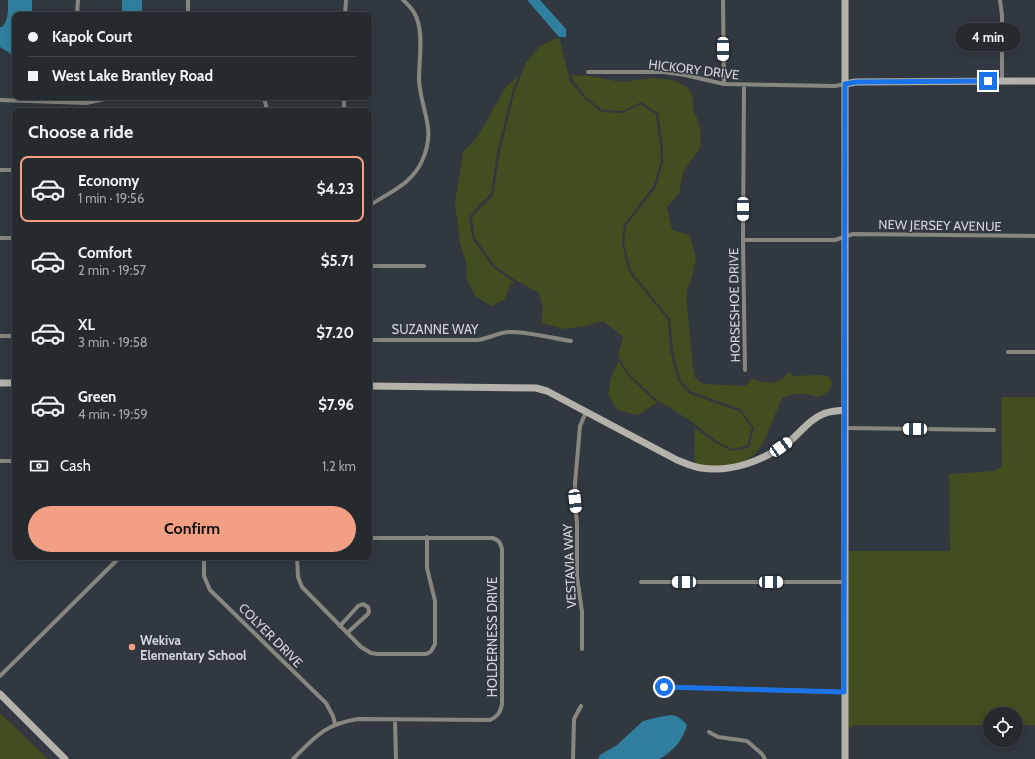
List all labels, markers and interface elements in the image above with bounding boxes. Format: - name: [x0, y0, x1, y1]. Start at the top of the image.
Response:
- callout: 4 min: [955, 23, 1021, 51]
- text: Kapok Court: [52, 28, 133, 46]
- text: 4 min: [972, 29, 1004, 45]
- car: [717, 37, 729, 61]
- street label: HICKORY DRIVE: [648, 56, 740, 82]
- text: West Lake Brantley Road: [52, 67, 213, 85]
- route end: [979, 72, 997, 90]
- text: Choose a ride: [28, 121, 133, 143]
- icon: car: [30, 171, 66, 207]
- text: Economy: [78, 172, 139, 190]
- text: $4.23: [317, 180, 354, 198]
- text: 1 min · 19:56: [78, 190, 144, 206]
- car: [737, 197, 749, 221]
- street label: NEW JERSEY AVENUE: [878, 216, 1002, 234]
- icon: car: [30, 243, 66, 279]
- text: Comfort: [78, 244, 132, 262]
- street label: HORSESHOE DRIVE: [725, 248, 743, 362]
- text: $5.71: [321, 252, 354, 270]
- text: 2 min · 19:57: [78, 262, 146, 278]
- icon: car: [30, 315, 66, 351]
- text: XL: [78, 316, 95, 334]
- street label: SUZANNE WAY: [392, 321, 479, 337]
- text: $7.20: [316, 324, 354, 342]
- text: 3 min · 19:58: [78, 334, 148, 350]
- icon: car: [30, 387, 66, 423]
- text: Green: [78, 388, 116, 406]
- text: $7.96: [318, 396, 354, 414]
- text: 4 min · 19:59: [78, 406, 148, 422]
- car: [903, 423, 927, 435]
- car: [768, 435, 794, 459]
- icon: cash: [28, 455, 50, 477]
- text: Cash: [60, 457, 91, 475]
- text: 1.2 km: [322, 458, 356, 474]
- car: [568, 488, 582, 514]
- button: Confirm: [28, 506, 356, 552]
- street label: VESTAVIA WAY: [559, 523, 579, 609]
- car: [672, 576, 696, 588]
- car: [759, 576, 783, 588]
- street label: HOLDERNESS DRIVE: [484, 577, 500, 697]
- street label: COLYER DRIVE: [236, 600, 306, 670]
- place label: Wekiva Elementary School: [140, 632, 247, 663]
- marker: Wekiva Elementary School: [127, 642, 137, 652]
- route start: [655, 678, 673, 696]
- map controls: [983, 707, 1023, 747]
- button: locate: [983, 707, 1023, 747]

